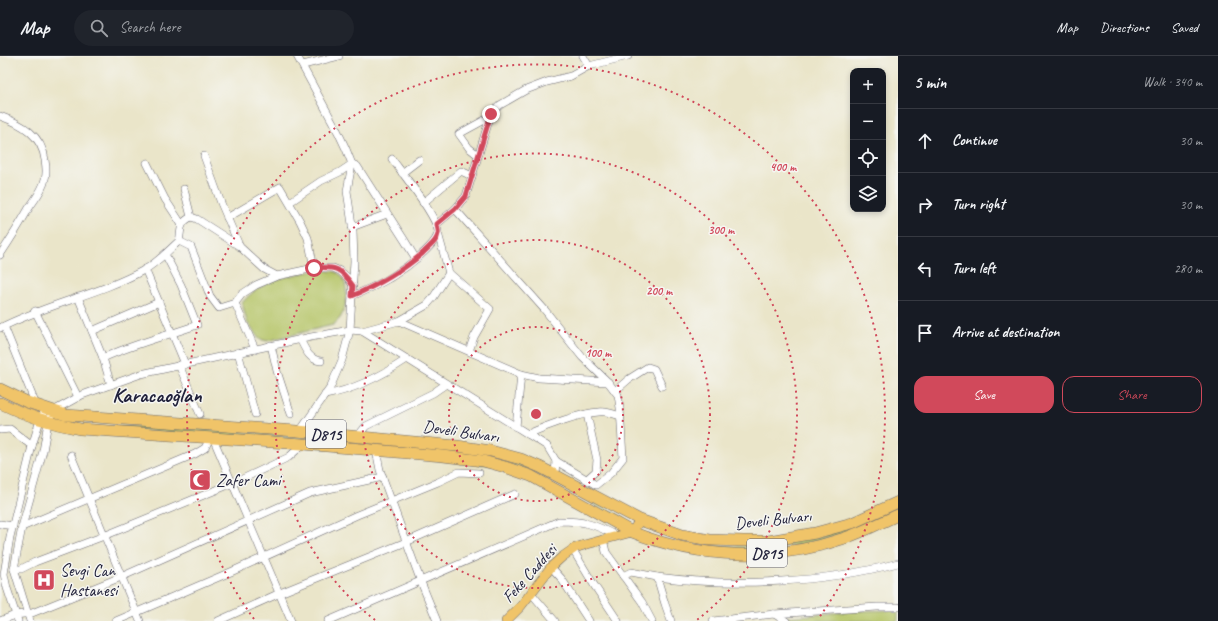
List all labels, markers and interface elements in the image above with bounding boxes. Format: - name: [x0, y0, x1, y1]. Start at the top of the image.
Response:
- search box: [74, 10, 354, 46]
- text: Map: [20, 16, 50, 40]
- icon: search: [88, 17, 110, 39]
- text: Search here: [120, 18, 181, 37]
- text: Map: [1057, 19, 1078, 36]
- text: Directions: [1100, 19, 1149, 36]
- text: Saved: [1171, 19, 1198, 36]
- map controls: [850, 68, 886, 212]
- button: +: [850, 68, 886, 104]
- text: 5 min: [914, 72, 946, 93]
- text: Walk · 340 m: [1143, 74, 1202, 90]
- button: −: [850, 104, 886, 140]
- route end: [482, 105, 500, 123]
- icon: ahead: [914, 130, 936, 152]
- text: Continue: [952, 131, 997, 150]
- text: 30 m: [1180, 133, 1202, 149]
- button: locate: [850, 140, 886, 176]
- text: 400 m: [770, 159, 797, 175]
- button: layers: [850, 176, 886, 212]
- icon: right: [914, 194, 936, 216]
- text: Turn right: [952, 195, 1005, 214]
- text: 30 m: [1180, 197, 1202, 213]
- text: 300 m: [708, 222, 735, 238]
- icon: left: [914, 258, 936, 280]
- route start: [305, 259, 323, 277]
- text: Turn left: [952, 259, 995, 278]
- text: 280 m: [1174, 261, 1202, 277]
- text: 200 m: [646, 283, 673, 299]
- icon: arrive: [914, 322, 936, 344]
- text: Arrive at destination: [952, 323, 1059, 342]
- text: 100 m: [585, 345, 612, 361]
- button: Save: [914, 376, 1054, 413]
- button: Share: [1062, 376, 1202, 413]
- district label: Karacaoğlan: [112, 382, 202, 408]
- centre of rings: [529, 407, 543, 421]
- street label: Develi Bulvarı: [422, 416, 501, 447]
- road number: D815: [306, 420, 346, 448]
- mosque icon: Zafer Cami: [187, 467, 213, 493]
- place label: Zafer Cami: [216, 470, 282, 491]
- street label: Develi Bulvarı: [734, 505, 813, 534]
- street label: Feke Caddesi: [498, 538, 562, 607]
- road number: D815: [747, 539, 787, 567]
- place label: Sevgi Can Hastanesi: [60, 560, 119, 601]
- hospital icon: Sevgi Can Hastanesi: [31, 567, 57, 593]

